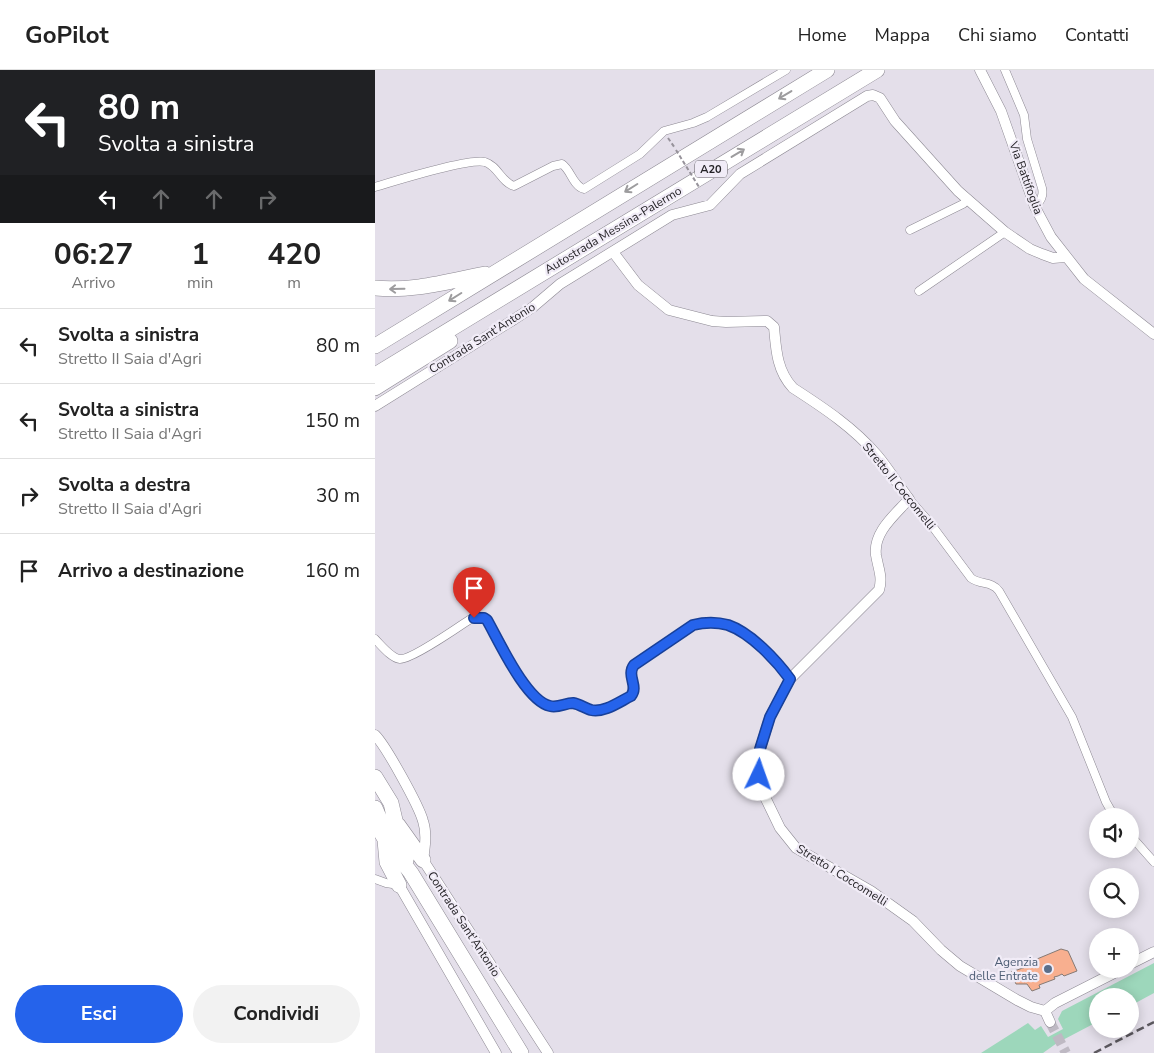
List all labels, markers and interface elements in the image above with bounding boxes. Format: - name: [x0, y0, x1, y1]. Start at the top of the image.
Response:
- text: GoPilot: [25, 19, 109, 51]
- text: Home: [798, 23, 846, 47]
- text: Mappa: [874, 23, 930, 47]
- text: Chi siamo: [958, 23, 1037, 47]
- text: Contatti: [1065, 23, 1129, 47]
- text: 80 m: [98, 84, 180, 131]
- icon: left: [15, 90, 80, 155]
- one-way arrow: [779, 91, 793, 101]
- text: Svolta a sinistra: [98, 129, 254, 159]
- street label: Via Battifoglia: [1005, 139, 1047, 217]
- one-way arrow: [730, 148, 744, 158]
- road number: A20: [695, 160, 727, 178]
- street label: Autostrada Messina-Palermo: [541, 182, 685, 277]
- one-way arrow: [625, 184, 639, 194]
- icon: left: [94, 185, 122, 213]
- icon: ahead: [147, 185, 175, 213]
- icon: ahead: [200, 185, 228, 213]
- icon: right: [253, 185, 281, 213]
- text: 06:27: [54, 234, 133, 275]
- text: 1: [191, 234, 209, 275]
- text: 420: [267, 234, 321, 275]
- text: Arrivo: [72, 272, 115, 294]
- text: min: [187, 272, 213, 294]
- text: m: [287, 272, 301, 294]
- one-way arrow: [389, 284, 405, 294]
- one-way arrow: [448, 292, 462, 302]
- street label: Contrada Sant'Antonio: [426, 299, 538, 377]
- text: Svolta a sinistra: [58, 322, 199, 348]
- icon: left: [15, 332, 43, 360]
- text: 80 m: [316, 333, 360, 359]
- text: Stretto II Saia d'Agri: [58, 348, 202, 370]
- text: Svolta a sinistra: [58, 397, 199, 423]
- icon: left: [15, 407, 43, 435]
- text: 150 m: [305, 408, 360, 434]
- text: Stretto II Saia d'Agri: [58, 423, 202, 445]
- street label: Stretto II Coccomelli: [859, 439, 939, 533]
- text: Svolta a destra: [58, 472, 191, 498]
- icon: right: [15, 482, 43, 510]
- text: 30 m: [316, 483, 360, 509]
- text: Stretto II Saia d'Agri: [58, 498, 202, 520]
- icon: arrive: [15, 557, 43, 585]
- text: Arrivo a destinazione: [58, 558, 244, 584]
- text: 160 m: [305, 558, 360, 584]
- pin: [453, 567, 495, 618]
- icon: arrive: [460, 574, 488, 602]
- position arrow: [732, 748, 784, 800]
- map controls: [1089, 808, 1139, 1038]
- button: sound: [1089, 808, 1139, 858]
- street label: Stretto I Coccomelli: [793, 840, 891, 910]
- street label: Contrada Sant'Antonio: [424, 868, 504, 980]
- button: search: [1089, 868, 1139, 918]
- button: +: [1089, 928, 1139, 978]
- place label: Agenzia delle Entrate: [969, 954, 1038, 984]
- marker: Agenzia delle Entrate: [1042, 963, 1054, 975]
- button: Esci: [15, 985, 183, 1043]
- button: Condividi: [193, 985, 360, 1043]
- button: −: [1089, 988, 1139, 1038]

